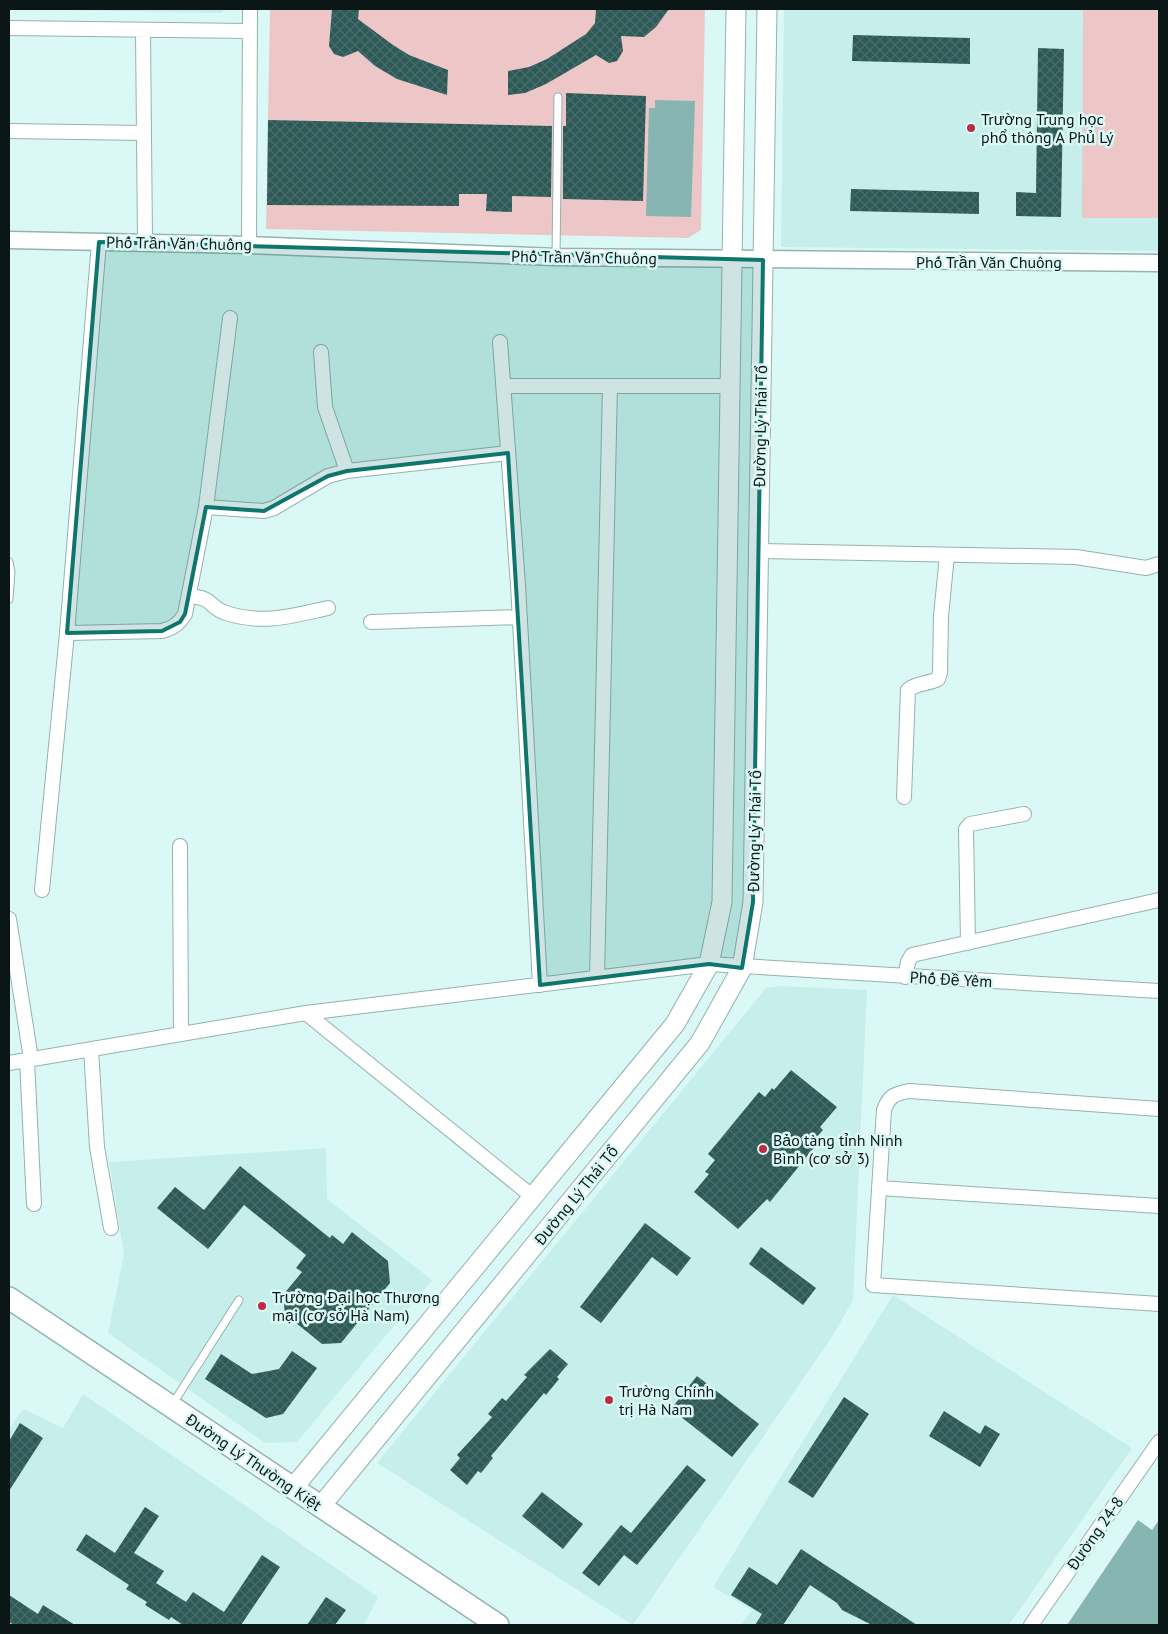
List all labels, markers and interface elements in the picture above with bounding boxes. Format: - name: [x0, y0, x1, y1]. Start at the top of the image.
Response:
- place label: Trường Trung học phổ thông A Phủ Lý: [981, 109, 1114, 147]
- marker: Trường Trung học phổ thông A Phủ Lý: [965, 122, 977, 134]
- street label: Phố Trần Văn Chuông: [106, 232, 252, 254]
- street label: Phố Trần Văn Chuông: [511, 246, 657, 268]
- street label: Phố Trần Văn Chuông: [916, 252, 1062, 272]
- street label: Đường Lý Thái Tổ: [749, 365, 771, 488]
- street label: Đường Lý Thái Tổ: [743, 770, 765, 893]
- street label: Phố Đề Yêm: [909, 967, 993, 991]
- place label: Bảo tàng tỉnh Ninh Bình (cơ sở 3): [773, 1130, 902, 1168]
- street label: Đường Lý Thái Tổ: [529, 1141, 622, 1250]
- marker: Bảo tàng tỉnh Ninh Bình (cơ sở 3): [757, 1143, 769, 1155]
- place label: Trường Đại học Thương mại (cơ sở Hà Nam): [272, 1287, 440, 1325]
- marker: Trường Đại học Thương mại (cơ sở Hà Nam): [256, 1300, 268, 1312]
- place label: Trường Chính trị Hà Nam: [619, 1381, 714, 1419]
- marker: Trường Chính trị Hà Nam: [603, 1394, 615, 1406]
- street label: Đường Lý Thường Kiệt: [181, 1409, 326, 1515]
- street label: Đường 24-8: [1062, 1492, 1128, 1574]

